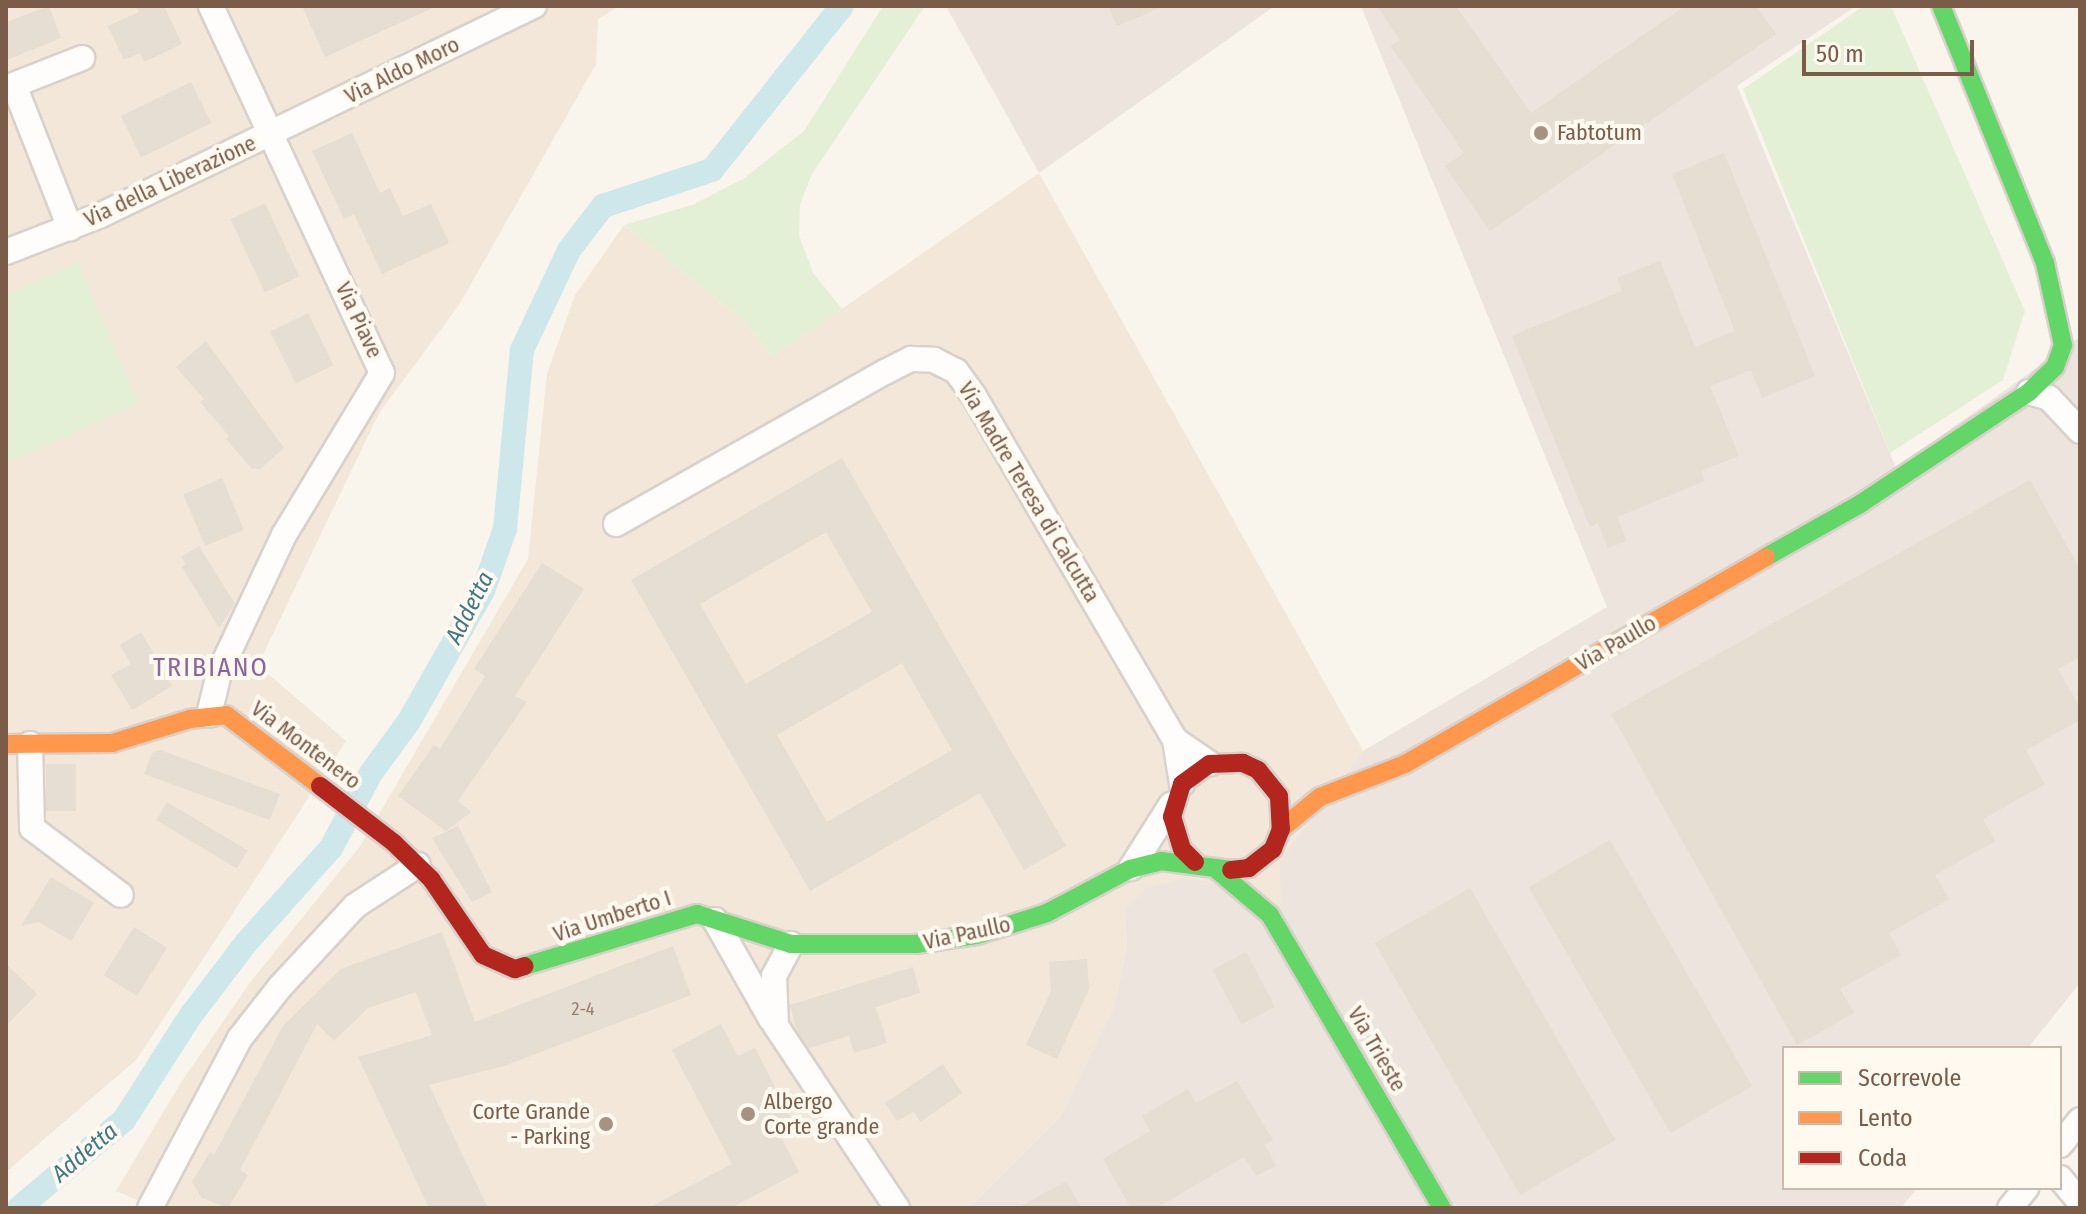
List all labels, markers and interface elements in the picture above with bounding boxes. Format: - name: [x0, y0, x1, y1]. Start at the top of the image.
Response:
- scale bar: [1806, 24, 1978, 74]
- street label: Via Aldo Moro: [340, 31, 464, 109]
- text: 50 m: [1816, 40, 1864, 68]
- place label: Fabtotum: [1557, 120, 1642, 146]
- marker: Fabtotum: [1532, 124, 1550, 142]
- street label: Via della Liberazione: [80, 130, 260, 232]
- street label: Via Piave: [330, 278, 388, 362]
- street label: Via Madre Teresa di Calcutta: [953, 377, 1105, 607]
- water label: Addetta: [440, 567, 500, 649]
- street label: Via Paullo: [1571, 609, 1661, 677]
- district label: TRIBIANO: [153, 652, 269, 684]
- street label: Via Montenero: [246, 695, 366, 795]
- street label: Via Umberto I: [550, 885, 674, 947]
- street label: Via Paullo: [921, 911, 1013, 955]
- house number: 2-4: [571, 998, 595, 1020]
- street label: Via Trieste: [1342, 1002, 1412, 1096]
- legend: [1782, 1046, 2062, 1190]
- text: Scorrevole: [1858, 1064, 1961, 1092]
- place label: Albergo Corte grande: [764, 1088, 879, 1140]
- place label: Corte Grande - Parking: [472, 1098, 590, 1150]
- text: Lento: [1858, 1104, 1913, 1132]
- marker: Albergo Corte grande: [739, 1105, 757, 1123]
- marker: Corte Grande - Parking: [597, 1115, 615, 1133]
- water label: Addetta: [46, 1117, 124, 1189]
- text: Coda: [1858, 1144, 1907, 1172]

